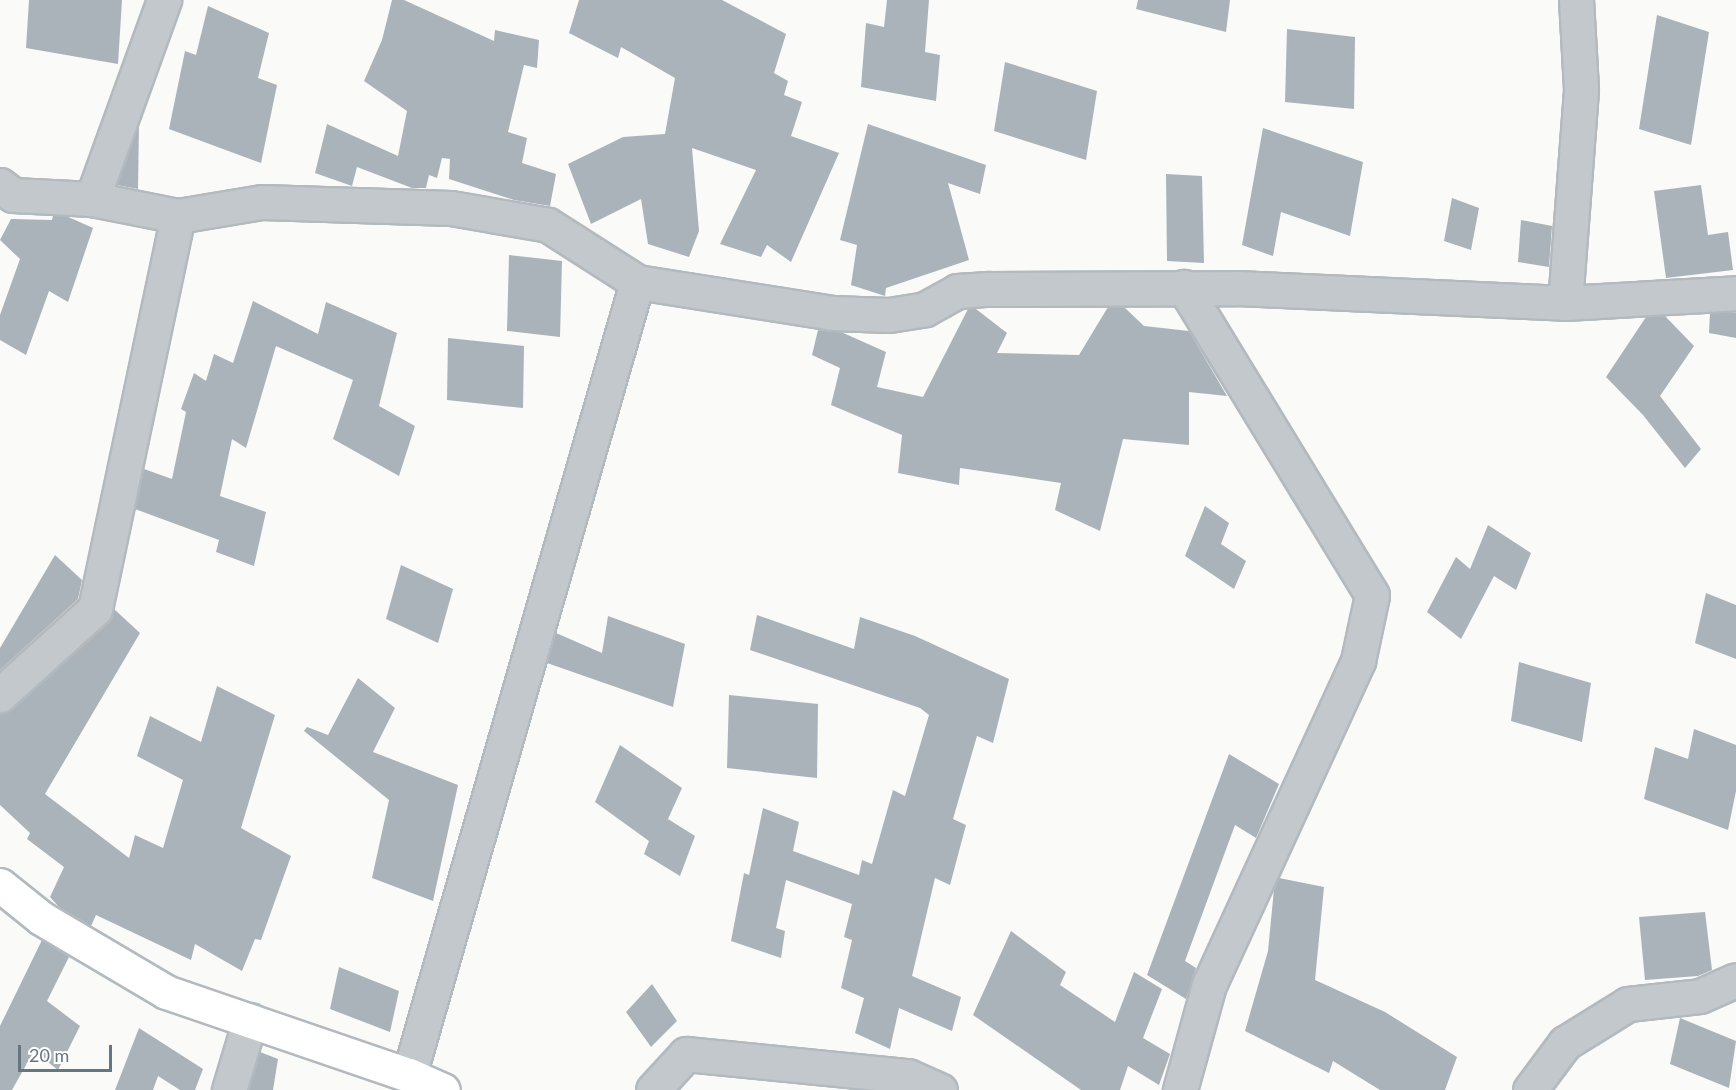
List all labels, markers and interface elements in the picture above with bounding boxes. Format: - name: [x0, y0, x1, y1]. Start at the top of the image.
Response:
- scale bar: [21, 1033, 116, 1071]
- text: 20 m: [29, 1044, 69, 1066]

